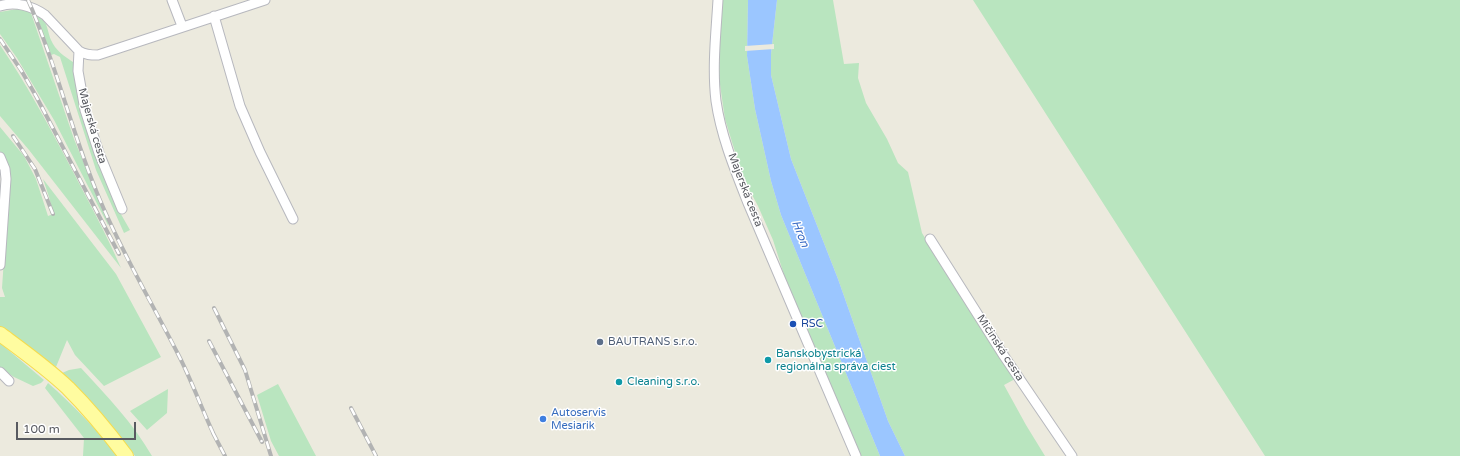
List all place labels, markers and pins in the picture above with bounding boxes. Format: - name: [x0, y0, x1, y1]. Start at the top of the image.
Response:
- place label: RSC: [801, 317, 823, 331]
- marker: RSC: [788, 319, 798, 329]
- place label: BAUTRANS s.r.o.: [608, 335, 697, 349]
- marker: BAUTRANS s.r.o.: [595, 337, 605, 347]
- place label: Banskobystrická regionálna správa ciest: [776, 347, 896, 373]
- marker: Banskobystrická regionálna správa ciest: [763, 355, 773, 365]
- place label: Cleaning s.r.o.: [627, 375, 700, 389]
- marker: Cleaning s.r.o.: [614, 377, 624, 387]
- place label: Autoservis Mesiarik: [551, 406, 606, 432]
- marker: Autoservis Mesiarik: [538, 414, 548, 424]

